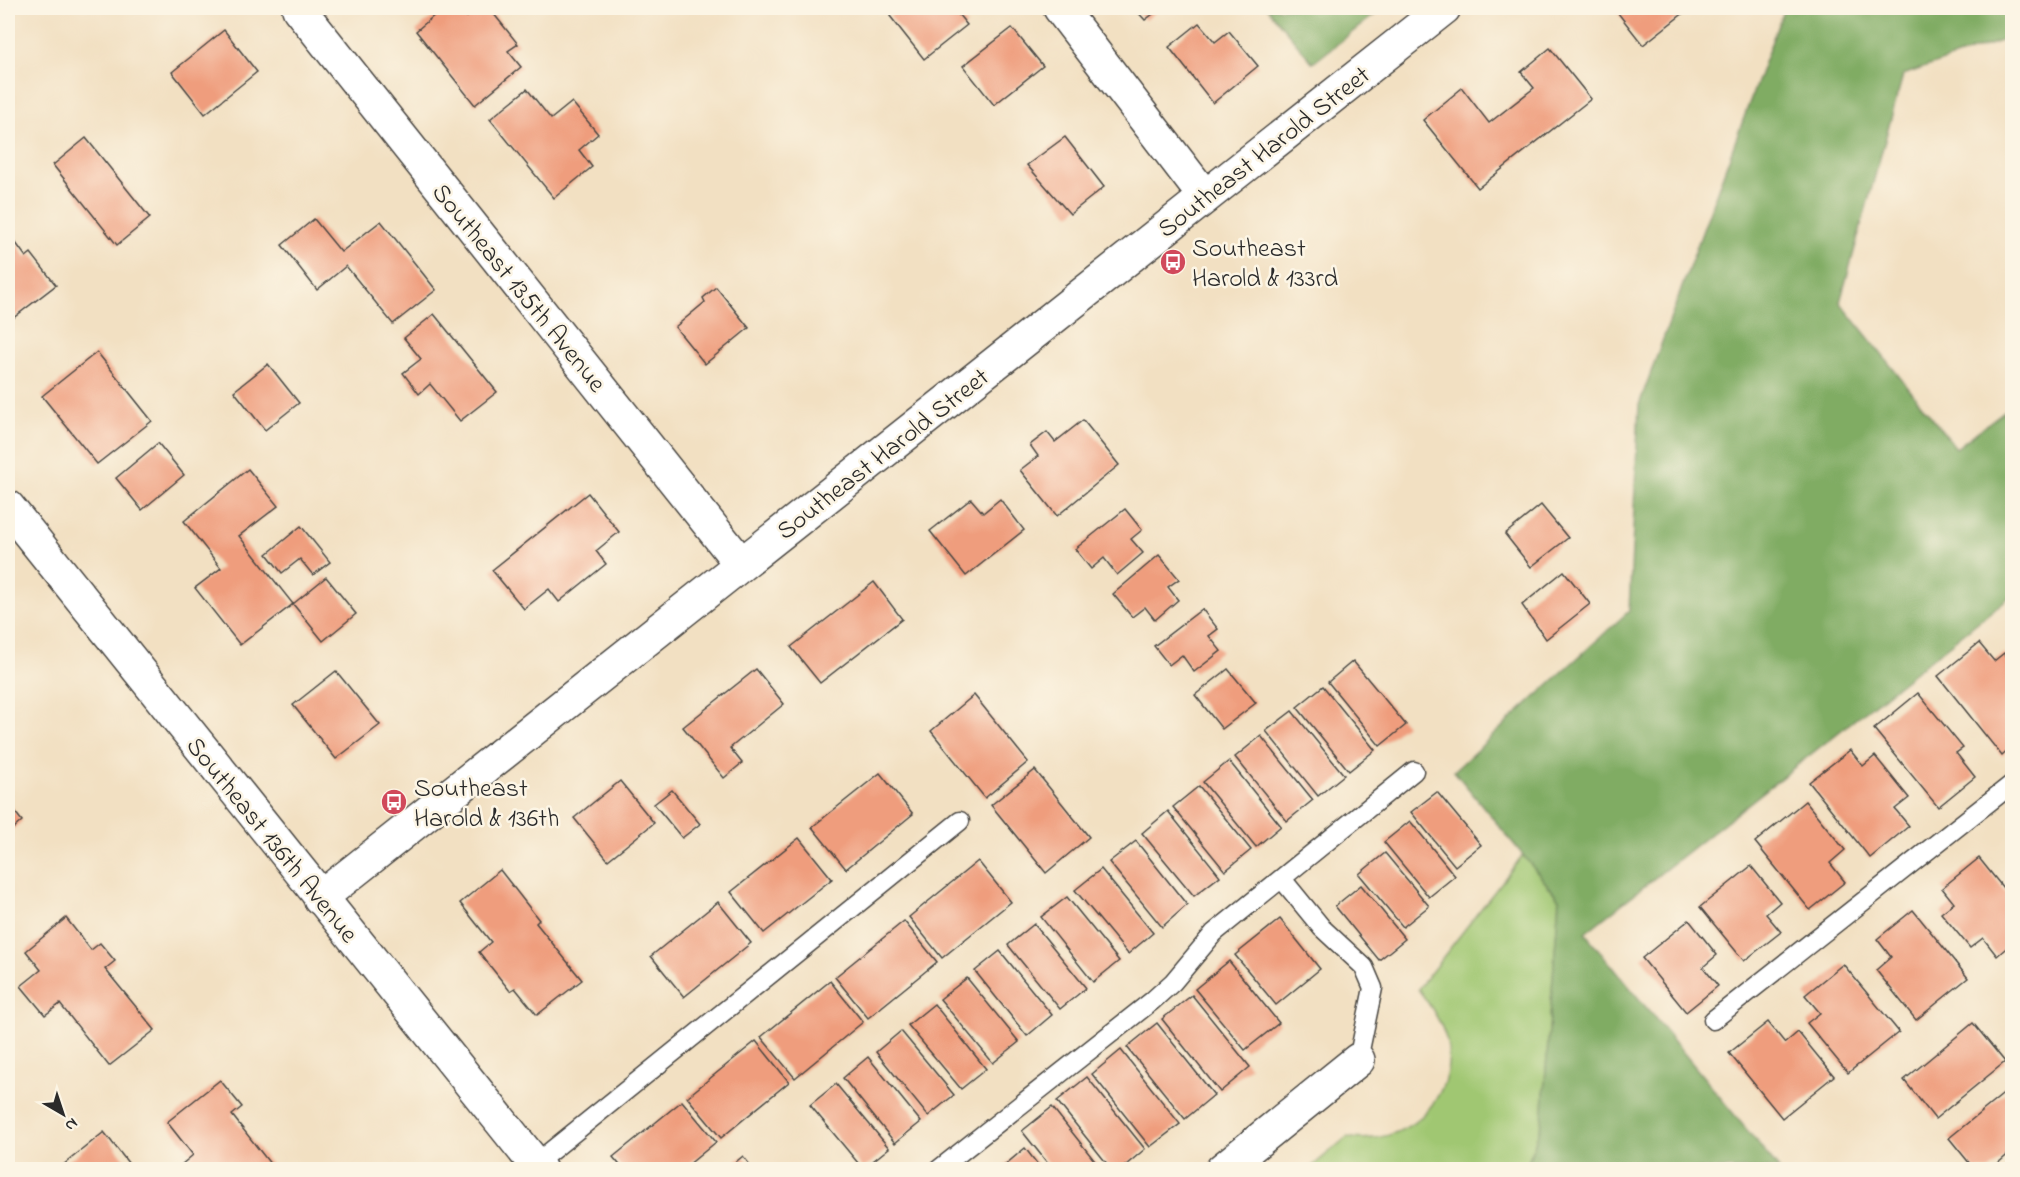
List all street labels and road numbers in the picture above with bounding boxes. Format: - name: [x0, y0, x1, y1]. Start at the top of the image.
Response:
- street label: Southeast Harold Street: [1150, 58, 1380, 249]
- street label: Southeast 135th Avenue: [421, 176, 614, 402]
- street label: Southeast Harold Street: [769, 360, 999, 551]
- street label: Southeast 136th Avenue: [175, 729, 366, 953]

